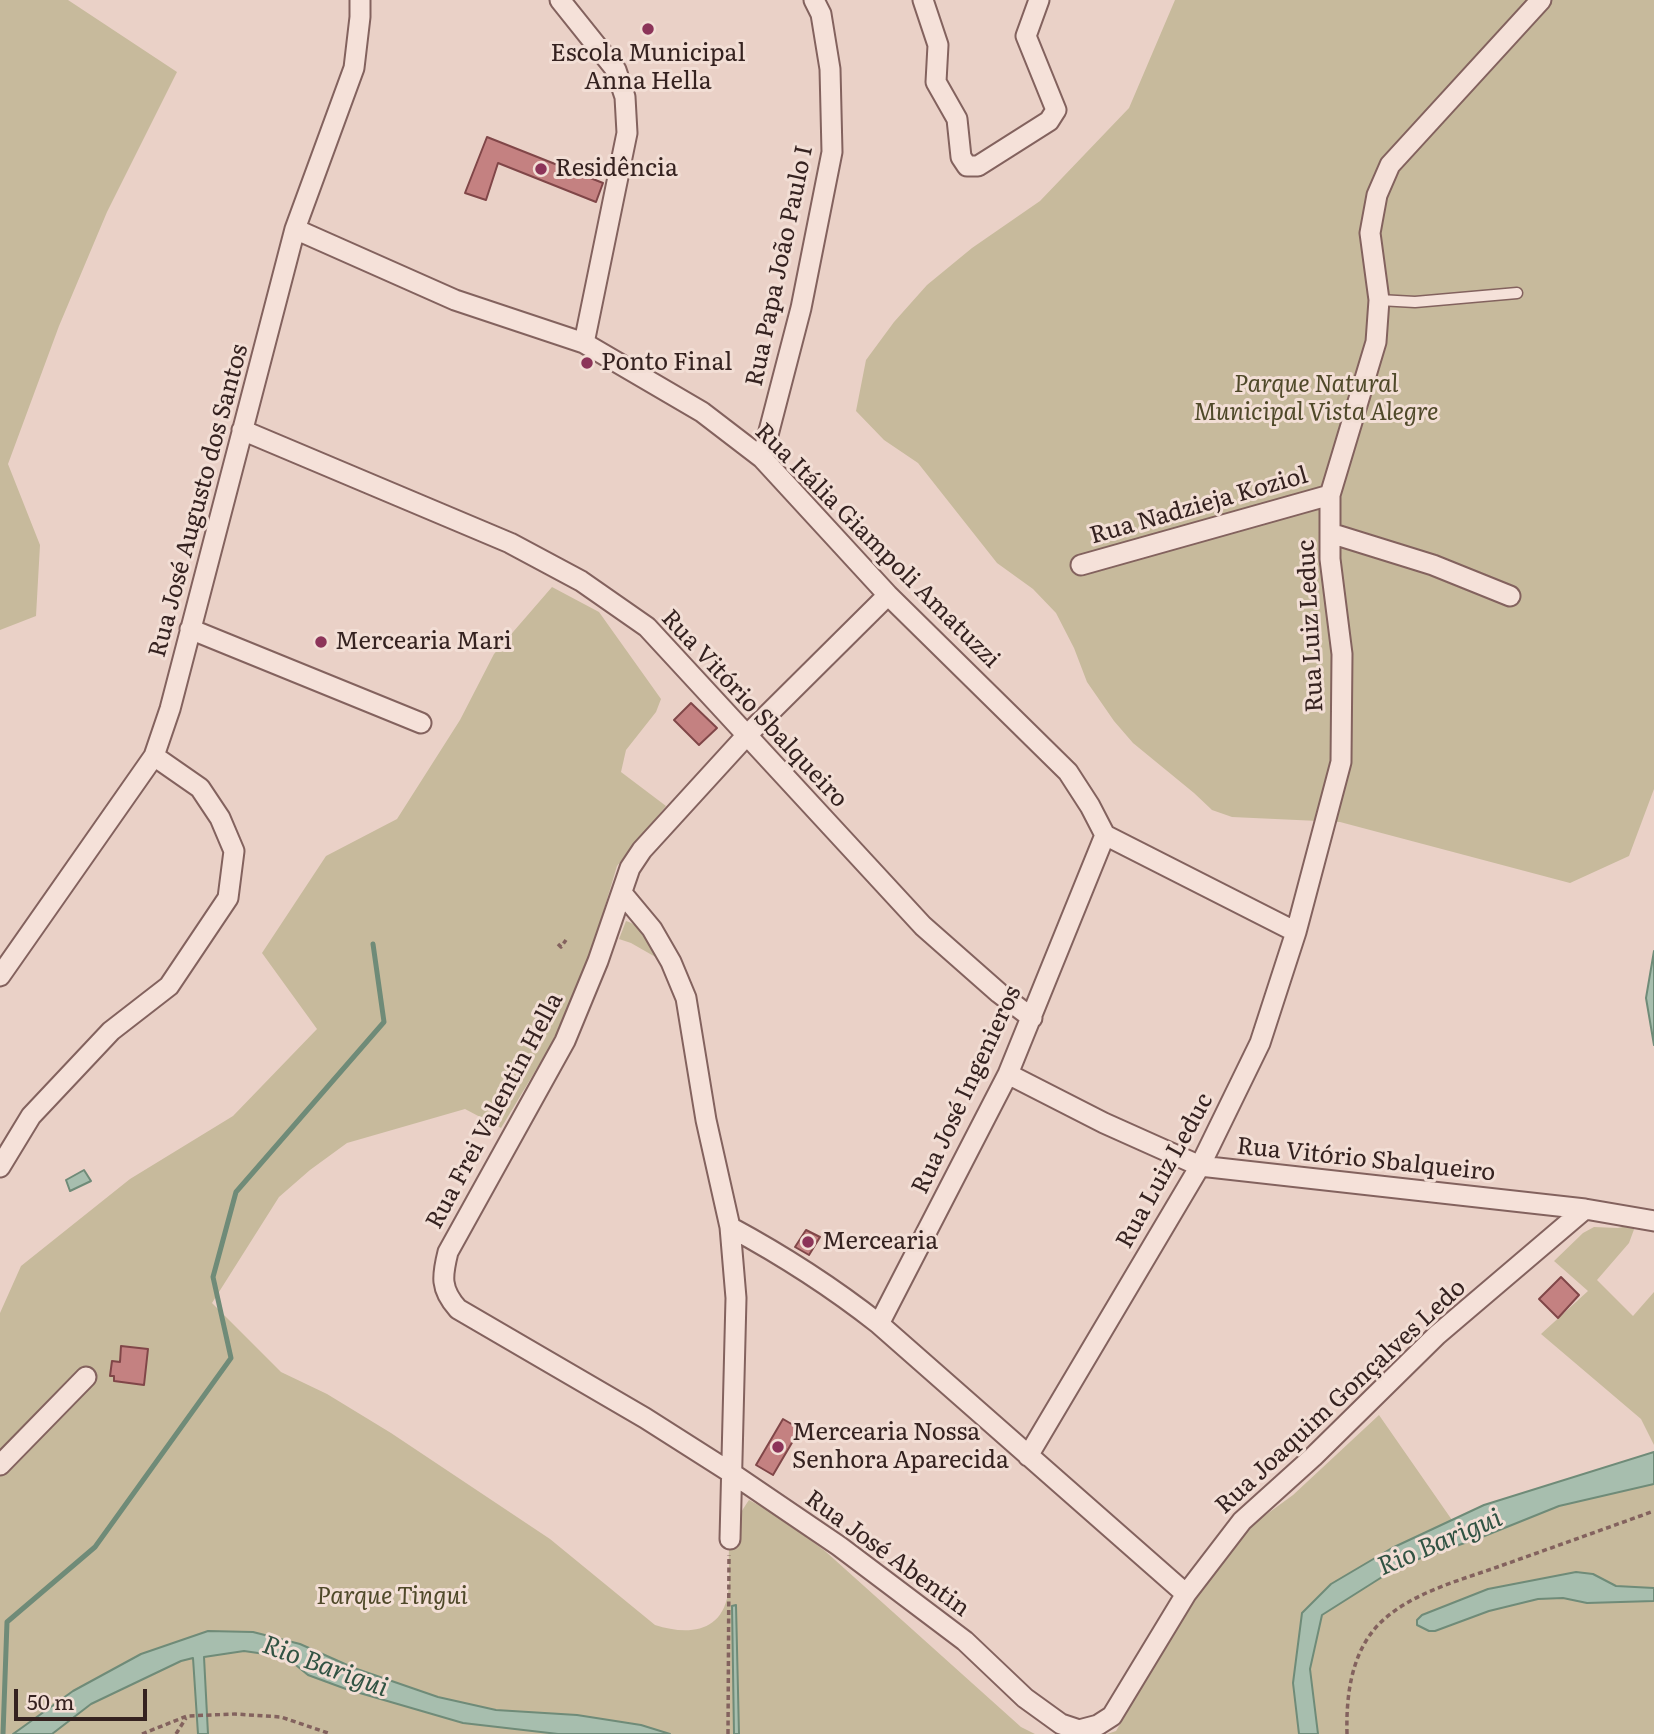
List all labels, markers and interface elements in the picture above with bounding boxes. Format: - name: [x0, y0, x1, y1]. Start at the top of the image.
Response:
- marker: Escola Municipal Anna Hella: [640, 21, 656, 37]
- place label: Escola Municipal Anna Hella: [550, 40, 746, 96]
- street label: Rua Papa João Paulo I: [740, 143, 820, 389]
- place label: Residência: [555, 155, 678, 183]
- marker: Residência: [533, 161, 549, 177]
- street label: Rua José Augusto dos Santos: [143, 341, 255, 661]
- place label: Ponto Final: [601, 349, 732, 377]
- marker: Ponto Final: [579, 355, 595, 371]
- park label: Parque Natural Municipal Vista Alegre: [1194, 371, 1438, 427]
- street label: Rua Itália Giampoli Amatuzzi: [749, 418, 1005, 674]
- street label: Rua Nadzieja Koziol: [1087, 461, 1311, 551]
- street label: Rua Luiz Leduc: [1292, 539, 1330, 713]
- street label: Rua Vitório Sbalqueiro: [655, 604, 853, 814]
- place label: Mercearia Mari: [335, 628, 512, 656]
- marker: Mercearia Mari: [313, 634, 329, 650]
- street label: Rua José Ingenieros: [906, 981, 1028, 1199]
- street label: Rua Frei Valentin Hella: [420, 988, 570, 1234]
- street label: Rua Luiz Leduc: [1110, 1088, 1220, 1254]
- street label: Rua Vitório Sbalqueiro: [1235, 1132, 1497, 1188]
- place label: Mercearia: [822, 1228, 938, 1256]
- marker: Mercearia: [800, 1234, 816, 1250]
- street label: Rua Joaquim Gonçalves Ledo: [1210, 1273, 1472, 1521]
- place label: Mercearia Nossa Senhora Aparecida: [792, 1419, 1009, 1475]
- marker: Mercearia Nossa Senhora Aparecida: [770, 1439, 786, 1455]
- street label: Rua José Abentin: [799, 1485, 975, 1623]
- water label: Rio Barigui: [1373, 1503, 1507, 1583]
- park label: Parque Tingui: [316, 1583, 468, 1611]
- water label: Rio Barigui: [258, 1630, 392, 1704]
- scale bar: [18, 1674, 150, 1718]
- text: 50 m: [27, 1685, 74, 1716]

